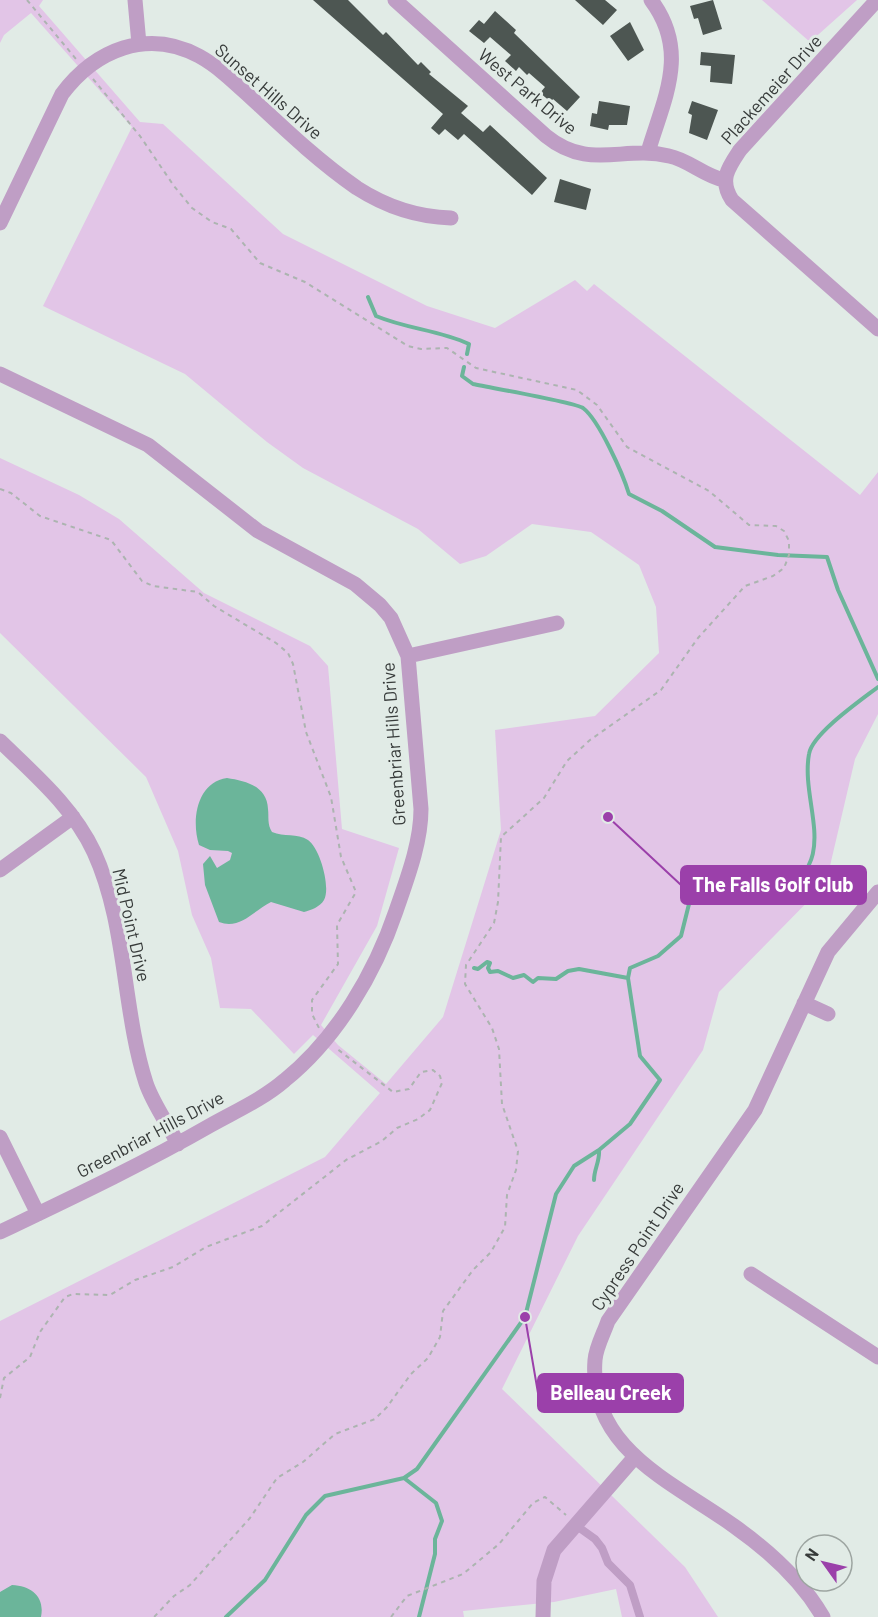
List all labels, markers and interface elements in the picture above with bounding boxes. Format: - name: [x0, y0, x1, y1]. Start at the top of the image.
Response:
- street label: Plackemeier Drive: [716, 29, 826, 149]
- street label: Sunset Hills Drive: [211, 38, 327, 144]
- street label: West Park Drive: [474, 43, 582, 139]
- street label: Greenbriar Hills Drive: [376, 662, 410, 826]
- street label: Mid Point Drive: [108, 866, 156, 984]
- callout: The Falls Golf Club: [681, 866, 866, 904]
- text: The Falls Golf Club: [692, 872, 854, 896]
- street label: Greenbriar Hills Drive: [73, 1086, 227, 1182]
- street label: Cypress Point Drive: [586, 1178, 688, 1314]
- callout: Belleau Creek: [538, 1374, 683, 1412]
- text: Belleau Creek: [550, 1380, 672, 1404]
- north arrow: [794, 1533, 854, 1593]
- text: N: [800, 1545, 822, 1564]

